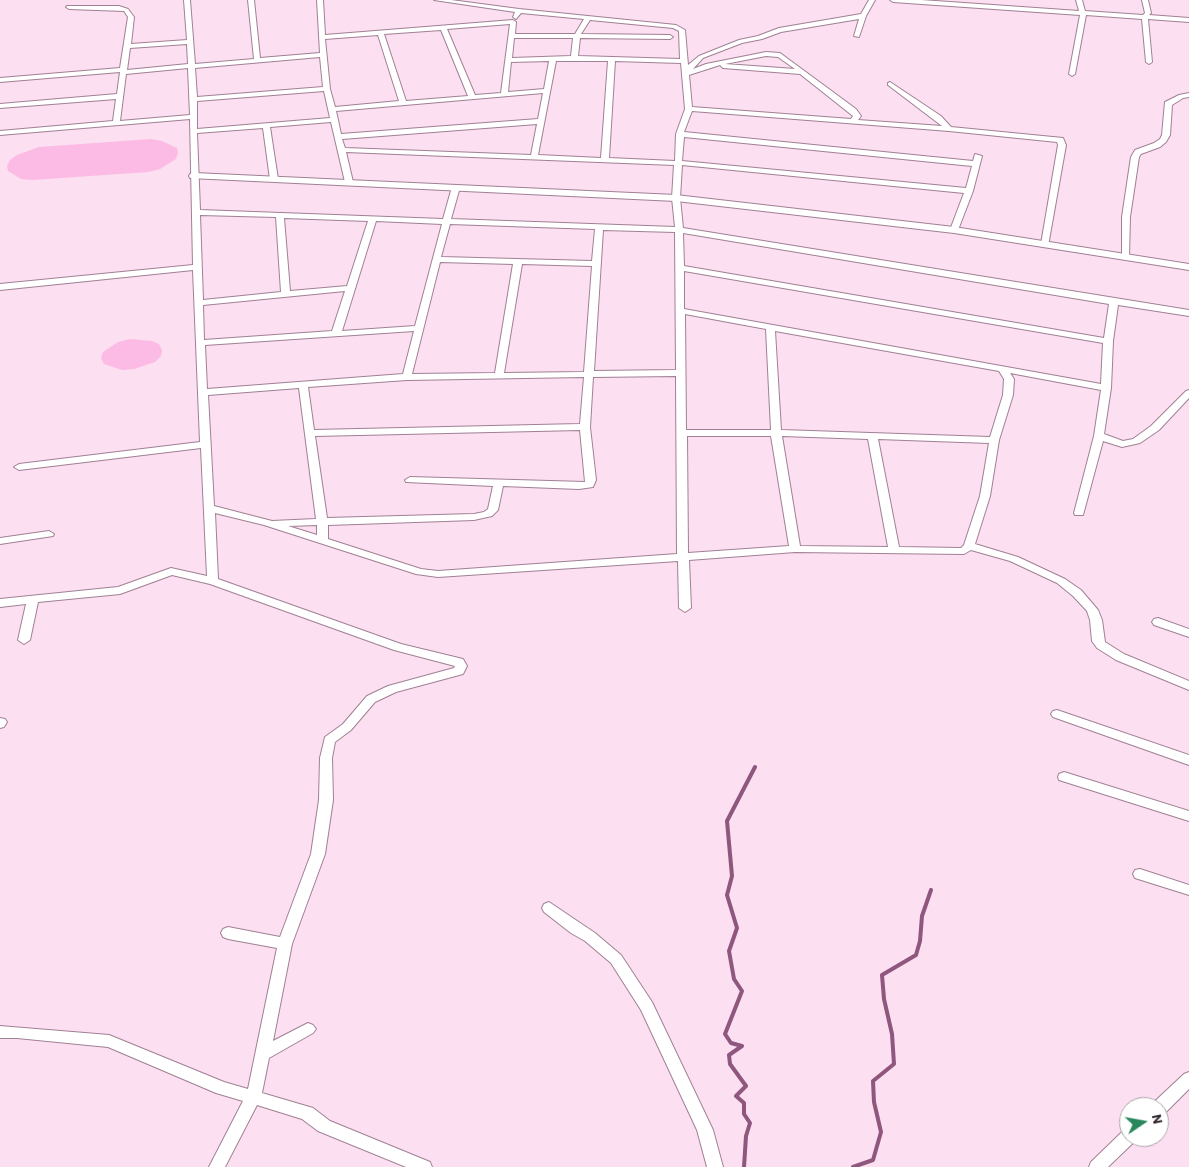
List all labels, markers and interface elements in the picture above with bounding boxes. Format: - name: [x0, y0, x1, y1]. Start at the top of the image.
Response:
- north arrow: [1119, 1097, 1169, 1147]
- text: N: [1149, 1113, 1167, 1125]

